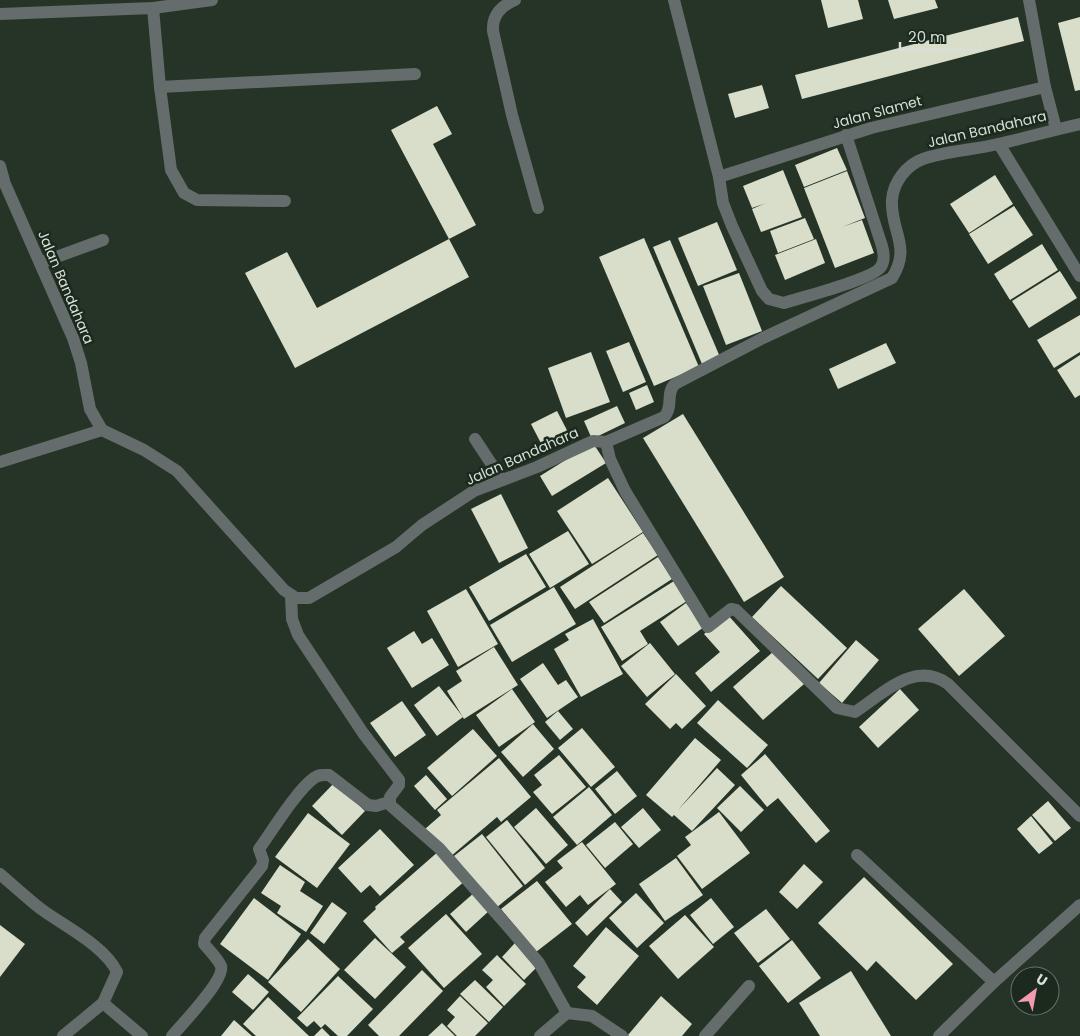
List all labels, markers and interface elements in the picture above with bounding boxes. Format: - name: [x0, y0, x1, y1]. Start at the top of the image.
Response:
- scale bar: [900, 20, 981, 52]
- text: 20 m: [908, 26, 946, 47]
- street label: Jalan Slamet: [830, 90, 924, 134]
- street label: Jalan Bandahara: [926, 106, 1048, 152]
- street label: Jalan Bandahara: [33, 227, 99, 347]
- street label: Jalan Bandahara: [462, 422, 582, 490]
- north arrow: [1010, 966, 1060, 1016]
- text: U: [1032, 969, 1051, 991]

